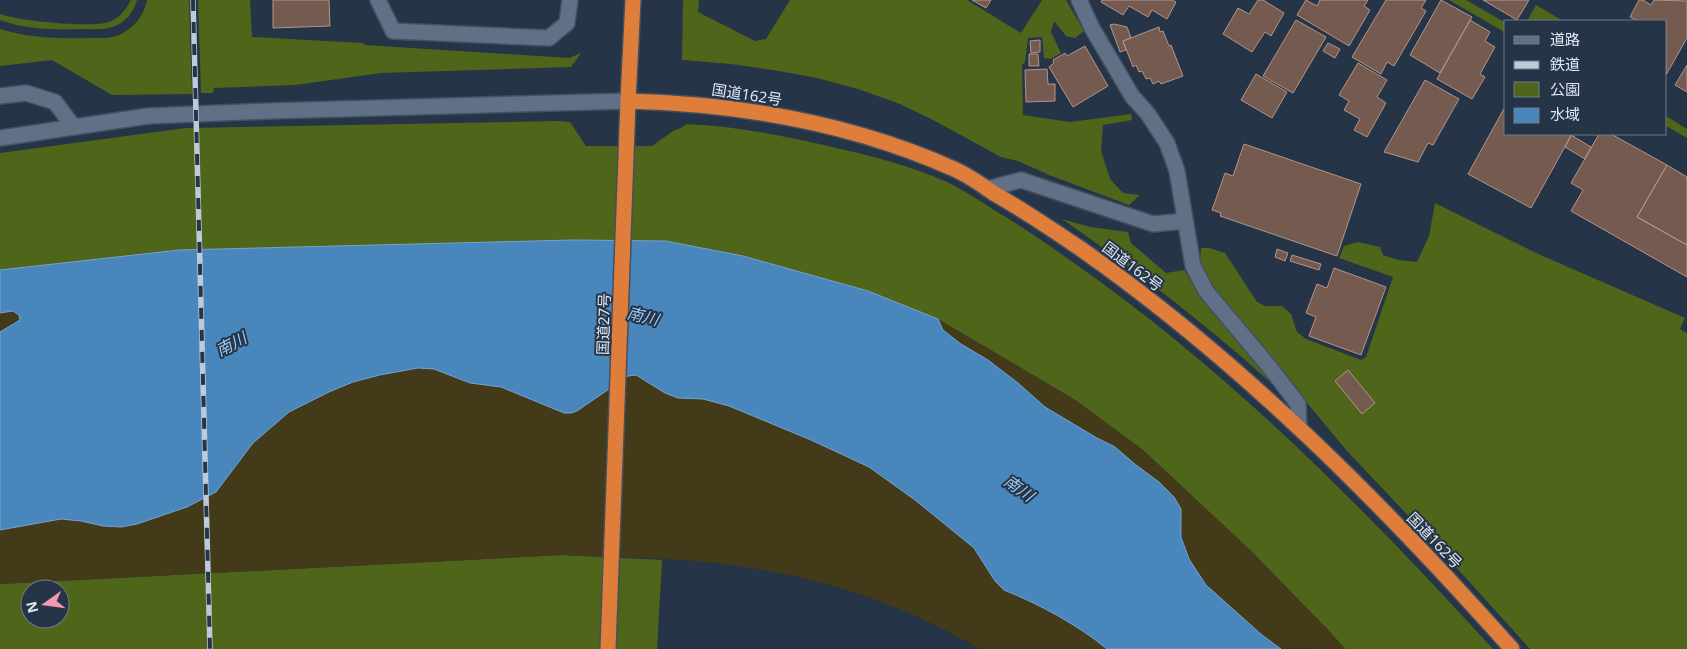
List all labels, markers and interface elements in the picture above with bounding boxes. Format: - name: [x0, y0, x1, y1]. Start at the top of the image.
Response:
- legend: [1504, 20, 1667, 135]
- text: 道路: [1550, 29, 1580, 49]
- text: 鉄道: [1550, 54, 1580, 74]
- street label: 国道162号: [710, 79, 784, 109]
- text: 公園: [1550, 79, 1580, 99]
- text: 水域: [1550, 104, 1580, 124]
- street label: 国道162号: [1099, 237, 1167, 295]
- street label: 国道27号: [592, 293, 614, 355]
- water label: 南川: [625, 301, 663, 331]
- water label: 南川: [212, 326, 252, 361]
- water label: 南川: [1000, 470, 1040, 507]
- street label: 国道162号: [1403, 508, 1467, 572]
- north arrow: [20, 579, 70, 629]
- text: N: [21, 599, 42, 615]

